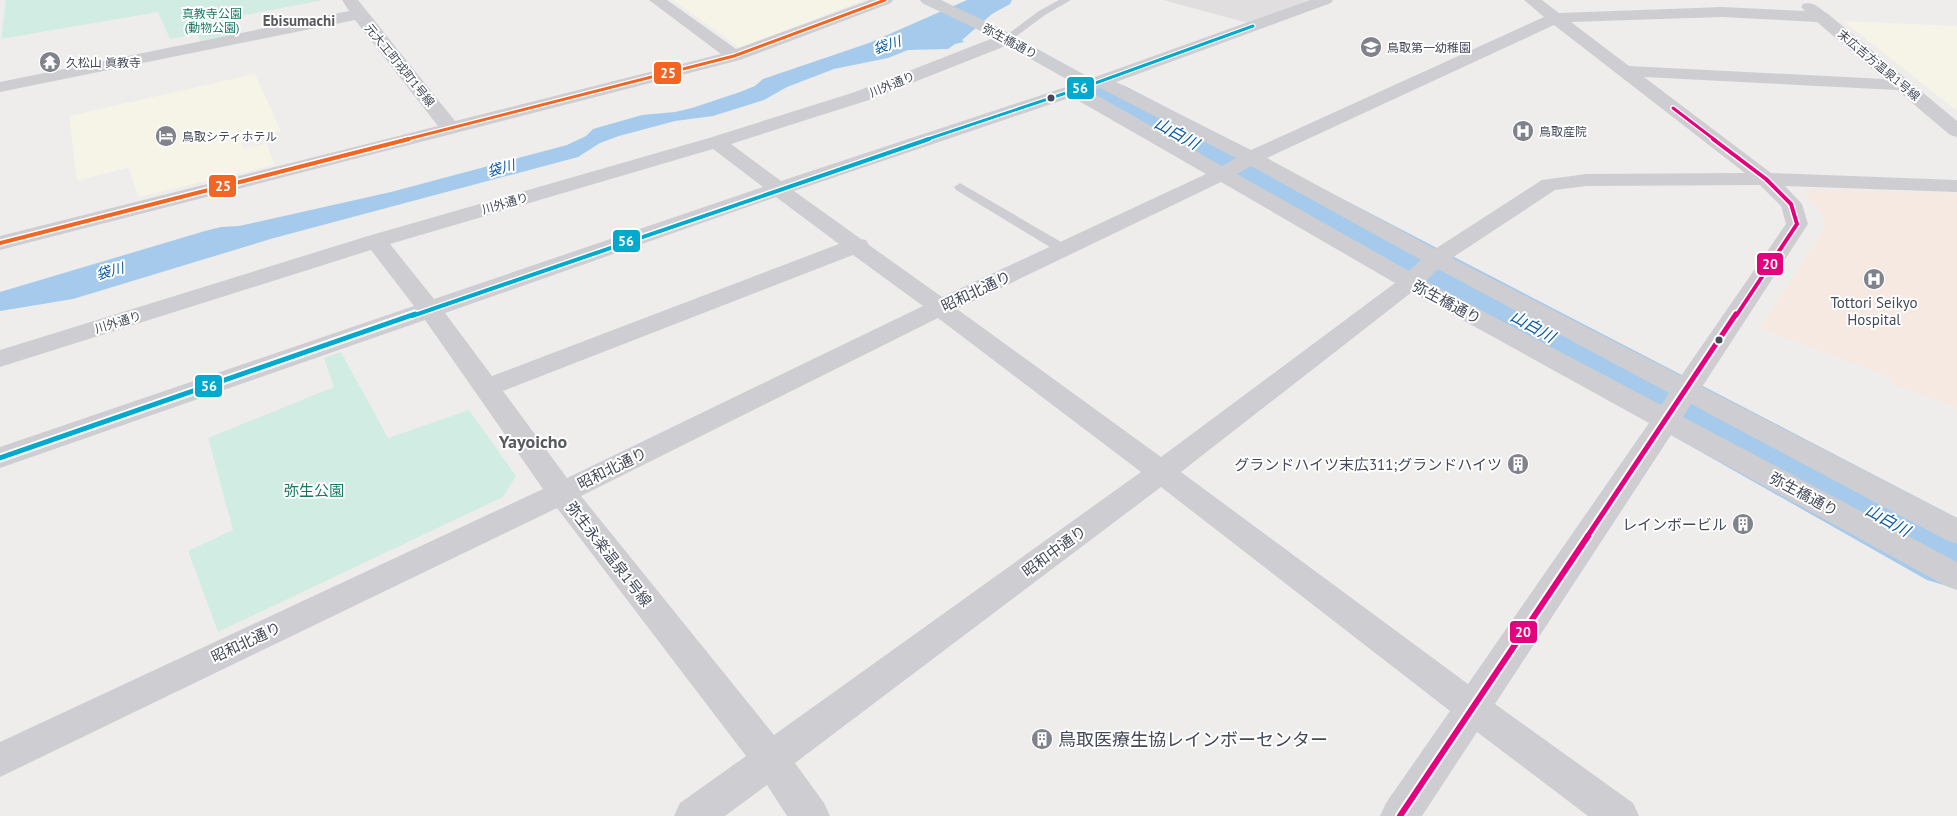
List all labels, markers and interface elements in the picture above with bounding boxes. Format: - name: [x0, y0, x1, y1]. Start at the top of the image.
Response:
- park label: 真教寺公園 (動物公園): [182, 6, 242, 35]
- district label: Ebisumachi: [263, 11, 335, 30]
- street label: 元大工町戎町1号線: [362, 20, 438, 110]
- street label: 弥生橋通り: [980, 20, 1040, 62]
- street label: 末広吉方温泉1号線: [1835, 26, 1923, 104]
- water label: 袋川: [871, 31, 905, 58]
- school or university icon: 鳥取第一幼稚園: [1359, 35, 1383, 59]
- place label: 鳥取第一幼稚園: [1387, 40, 1471, 55]
- temple icon: 久松山 眞教寺: [38, 50, 62, 74]
- place label: 久松山 眞教寺: [66, 55, 141, 70]
- line badge: 25: [653, 61, 682, 85]
- text: 25: [660, 64, 676, 82]
- street label: 川外通り: [867, 68, 917, 100]
- line badge: 56: [1066, 76, 1095, 100]
- text: 56: [1072, 79, 1088, 97]
- unlabelled marker: [1046, 93, 1056, 103]
- water label: 山白川: [1151, 113, 1205, 154]
- hospital icon: 鳥取産院: [1511, 119, 1535, 143]
- hotel icon: 鳥取シティホテル: [154, 124, 178, 148]
- place label: 鳥取産院: [1539, 124, 1587, 139]
- place label: 鳥取シティホテル: [182, 129, 277, 144]
- water label: 袋川: [485, 155, 519, 180]
- line badge: 25: [208, 174, 237, 198]
- text: 25: [215, 177, 231, 195]
- street label: 川外通り: [480, 189, 530, 217]
- line badge: 56: [612, 229, 641, 253]
- text: 56: [618, 232, 634, 250]
- line badge: 20: [1756, 252, 1784, 276]
- text: 20: [1762, 255, 1778, 273]
- water label: 袋川: [94, 258, 128, 283]
- street label: 昭和北通り: [938, 267, 1014, 315]
- hospital icon: Tottori Seikyo Hospital: [1862, 267, 1886, 291]
- street label: 弥生橋通り: [1409, 276, 1485, 328]
- place label: Tottori Seikyo Hospital: [1830, 293, 1918, 329]
- water label: 山白川: [1507, 306, 1561, 347]
- street label: 川外通り: [93, 308, 143, 336]
- unlabelled marker: [1714, 335, 1724, 345]
- line badge: 56: [194, 374, 223, 398]
- text: 56: [201, 377, 217, 395]
- district label: Yayoicho: [498, 430, 568, 453]
- street label: 昭和北通り: [574, 443, 650, 493]
- building icon: グランドハイツ末広311;グランドハイツ: [1506, 452, 1530, 476]
- place label: グランドハイツ末広311;グランドハイツ: [1234, 455, 1502, 474]
- street label: 弥生橋通り: [1766, 468, 1842, 520]
- park label: 弥生公園: [284, 481, 344, 500]
- street label: 弥生永楽温泉1号線: [562, 498, 656, 610]
- water label: 山白川: [1862, 500, 1916, 541]
- building icon: レインボービル: [1731, 512, 1755, 536]
- place label: レインボービル: [1622, 515, 1727, 534]
- street label: 昭和中通り: [1018, 521, 1090, 581]
- street label: 昭和北通り: [208, 618, 284, 666]
- line badge: 20: [1509, 620, 1538, 644]
- text: 20: [1515, 623, 1531, 641]
- building icon: 鳥取医療生協レインボーセンター: [1030, 727, 1054, 751]
- place label: 鳥取医療生協レインボーセンター: [1058, 728, 1328, 751]

